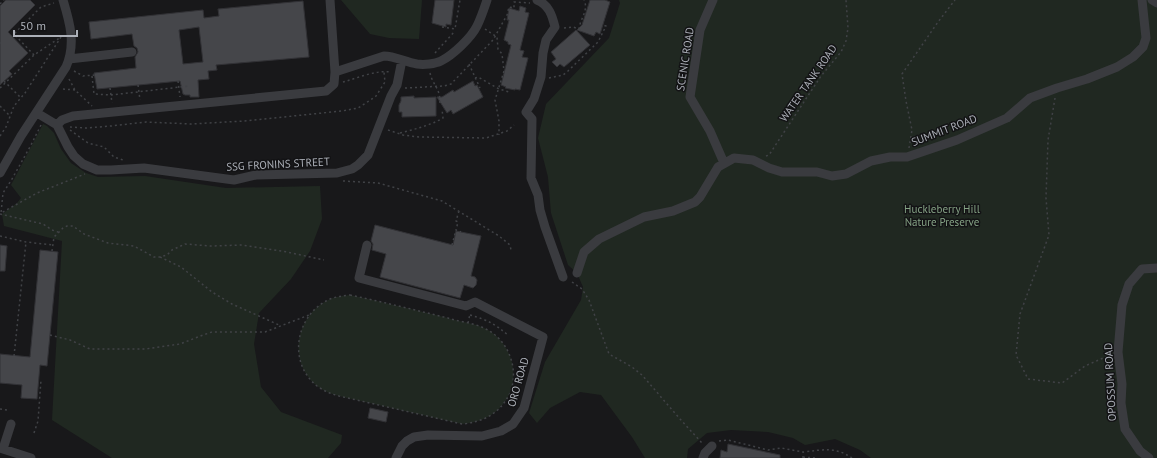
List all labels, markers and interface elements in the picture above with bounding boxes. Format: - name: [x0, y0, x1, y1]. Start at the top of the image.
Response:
- scale bar: [14, 12, 77, 38]
- text: 50 m: [20, 18, 46, 33]
- street label: SCENIC ROAD: [673, 26, 697, 92]
- street label: WATER TANK ROAD: [776, 42, 840, 124]
- street label: SUMMIT ROAD: [909, 111, 979, 149]
- street label: SSG FRONINS STREET: [226, 154, 330, 174]
- park label: Huckleberry Hill Nature Preserve: [904, 202, 981, 229]
- street label: OPOSSUM ROAD: [1101, 342, 1119, 422]
- street label: ORO ROAD: [504, 356, 532, 408]

